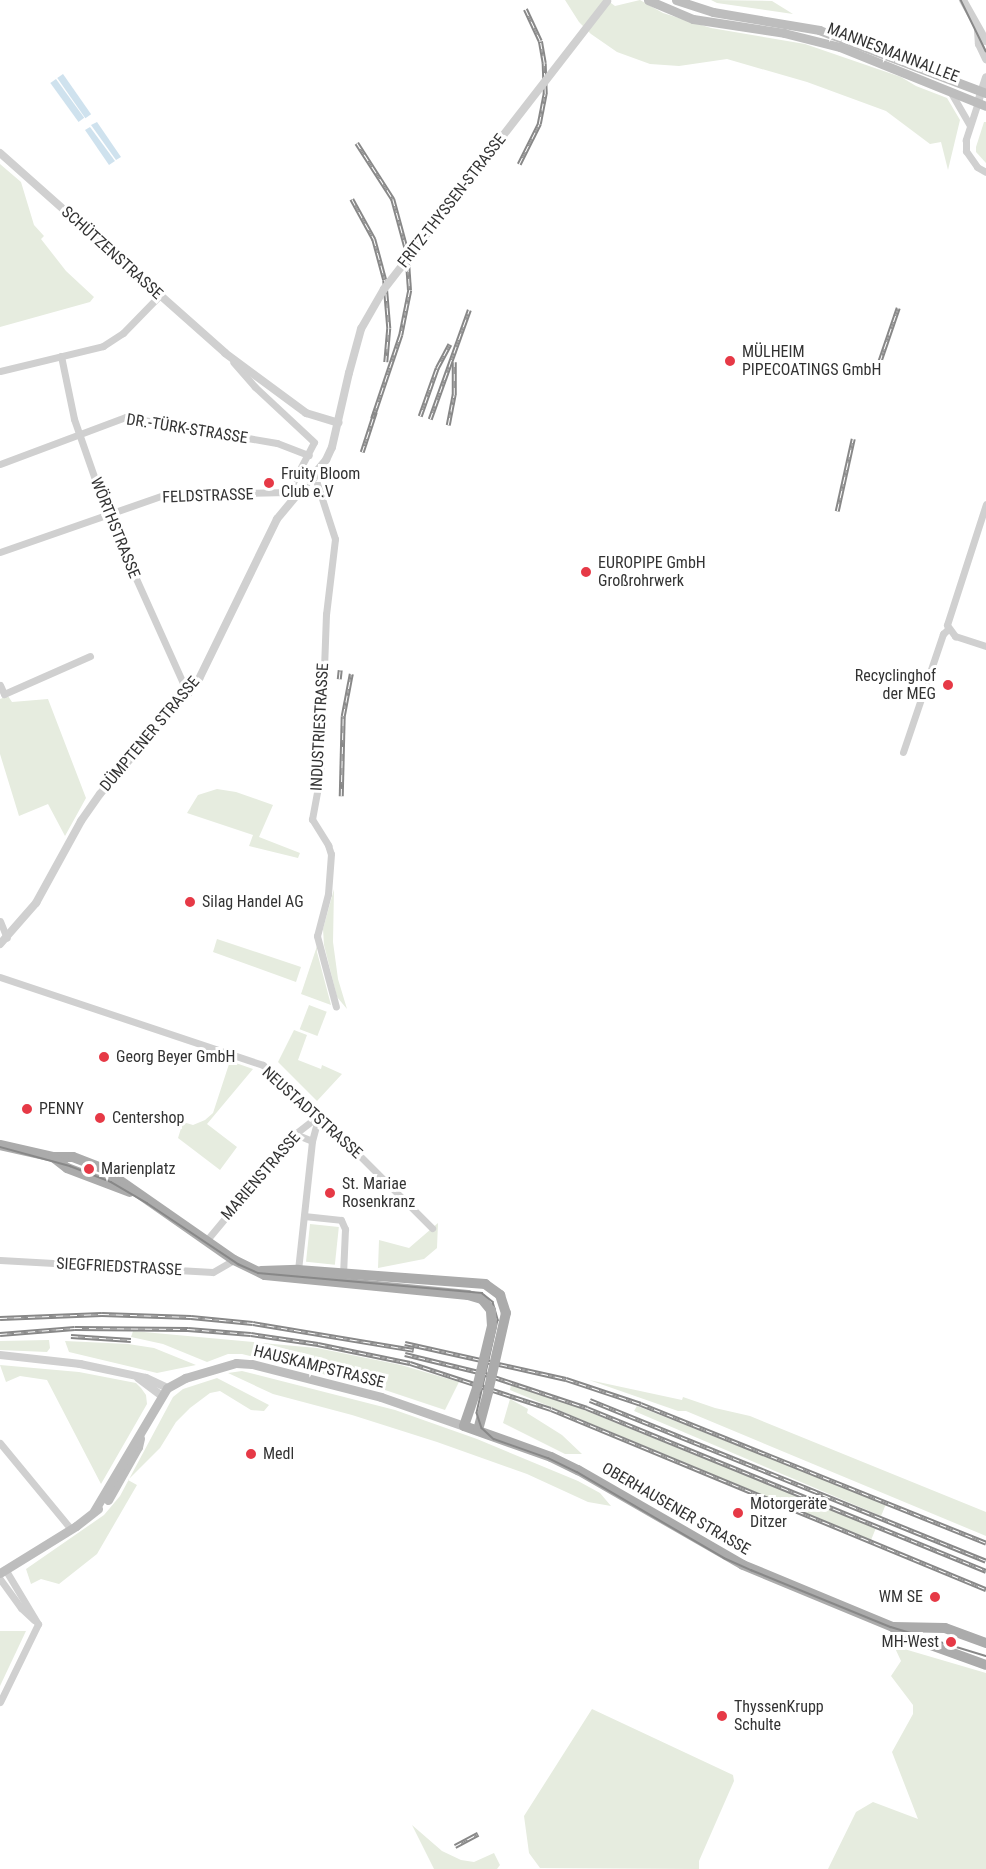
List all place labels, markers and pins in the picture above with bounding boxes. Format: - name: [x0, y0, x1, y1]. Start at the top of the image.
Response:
- place label: MÜLHEIM PIPECOATINGS GmbH: [742, 342, 881, 380]
- marker: MÜLHEIM PIPECOATINGS GmbH: [723, 354, 737, 368]
- place label: Fruity Bloom Club e.V: [281, 464, 360, 502]
- marker: Fruity Bloom Club e.V: [262, 476, 276, 490]
- place label: EUROPIPE GmbH Großrohrwerk: [598, 553, 706, 591]
- marker: EUROPIPE GmbH Großrohrwerk: [579, 565, 593, 579]
- place label: Recyclinghof der MEG: [855, 666, 936, 704]
- marker: Recyclinghof der MEG: [941, 678, 955, 692]
- place label: Silag Handel AG: [202, 892, 304, 912]
- marker: Silag Handel AG: [183, 895, 197, 909]
- place label: Georg Beyer GmbH: [116, 1047, 235, 1067]
- marker: Georg Beyer GmbH: [97, 1050, 111, 1064]
- place label: PENNY: [39, 1099, 84, 1119]
- marker: PENNY: [20, 1102, 34, 1116]
- place label: Centershop: [112, 1108, 184, 1128]
- marker: Centershop: [93, 1111, 107, 1125]
- place label: Marienplatz: [101, 1159, 176, 1179]
- marker: Marienplatz: [82, 1162, 96, 1176]
- place label: St. Mariae Rosenkranz: [342, 1174, 415, 1212]
- marker: St. Mariae Rosenkranz: [323, 1186, 337, 1200]
- place label: Medl: [263, 1444, 294, 1464]
- marker: Medl: [244, 1447, 258, 1461]
- place label: Motorgeräte Ditzer: [750, 1494, 827, 1532]
- marker: Motorgeräte Ditzer: [731, 1506, 745, 1520]
- place label: WM SE: [879, 1587, 923, 1607]
- marker: WM SE: [928, 1590, 942, 1604]
- place label: MH-West: [882, 1632, 939, 1652]
- marker: MH-West: [944, 1635, 958, 1649]
- place label: ThyssenKrupp Schulte: [734, 1697, 824, 1735]
- marker: ThyssenKrupp Schulte: [715, 1709, 729, 1723]

